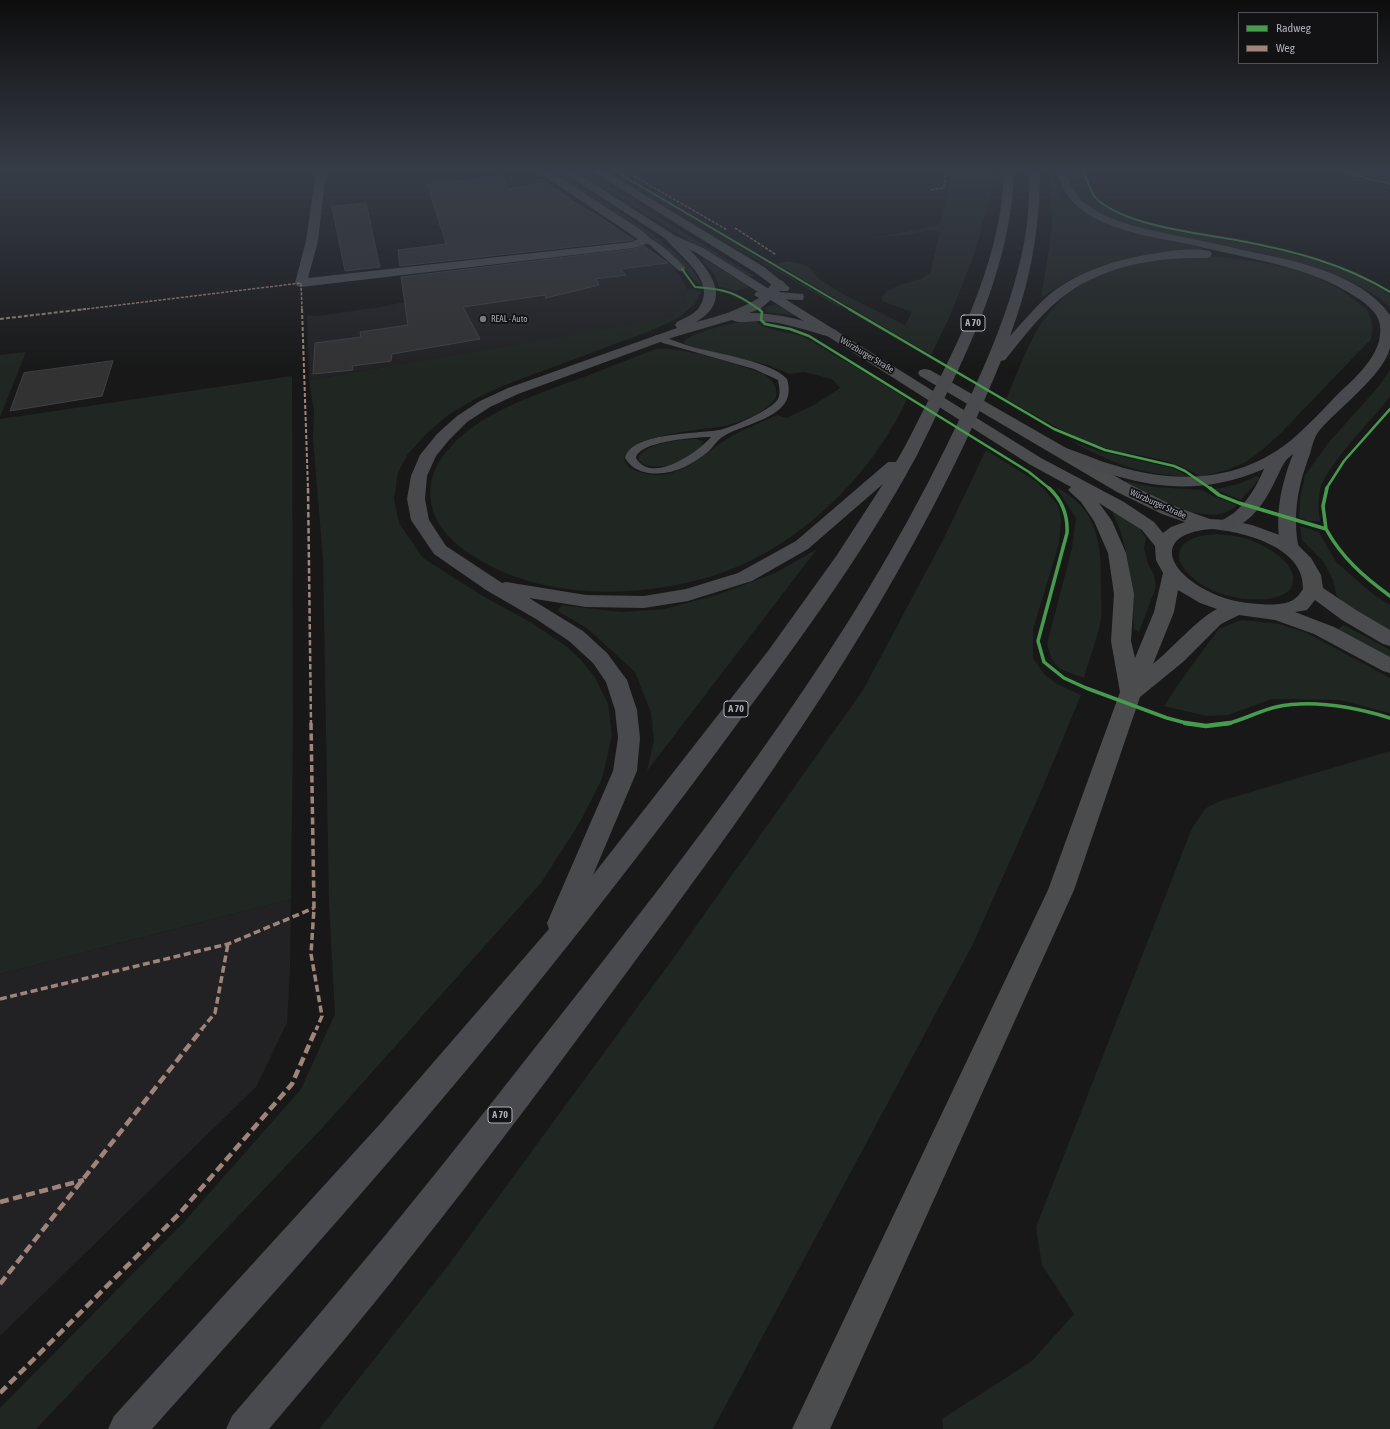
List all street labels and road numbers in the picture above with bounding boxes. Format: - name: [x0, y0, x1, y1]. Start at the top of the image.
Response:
- road number: A 70: [961, 315, 985, 331]
- street label: Würzburger Straße: [838, 335, 896, 375]
- street label: Würzburger Straße: [1128, 487, 1188, 521]
- road number: A 70: [724, 701, 748, 717]
- road number: A 70: [488, 1107, 512, 1123]

